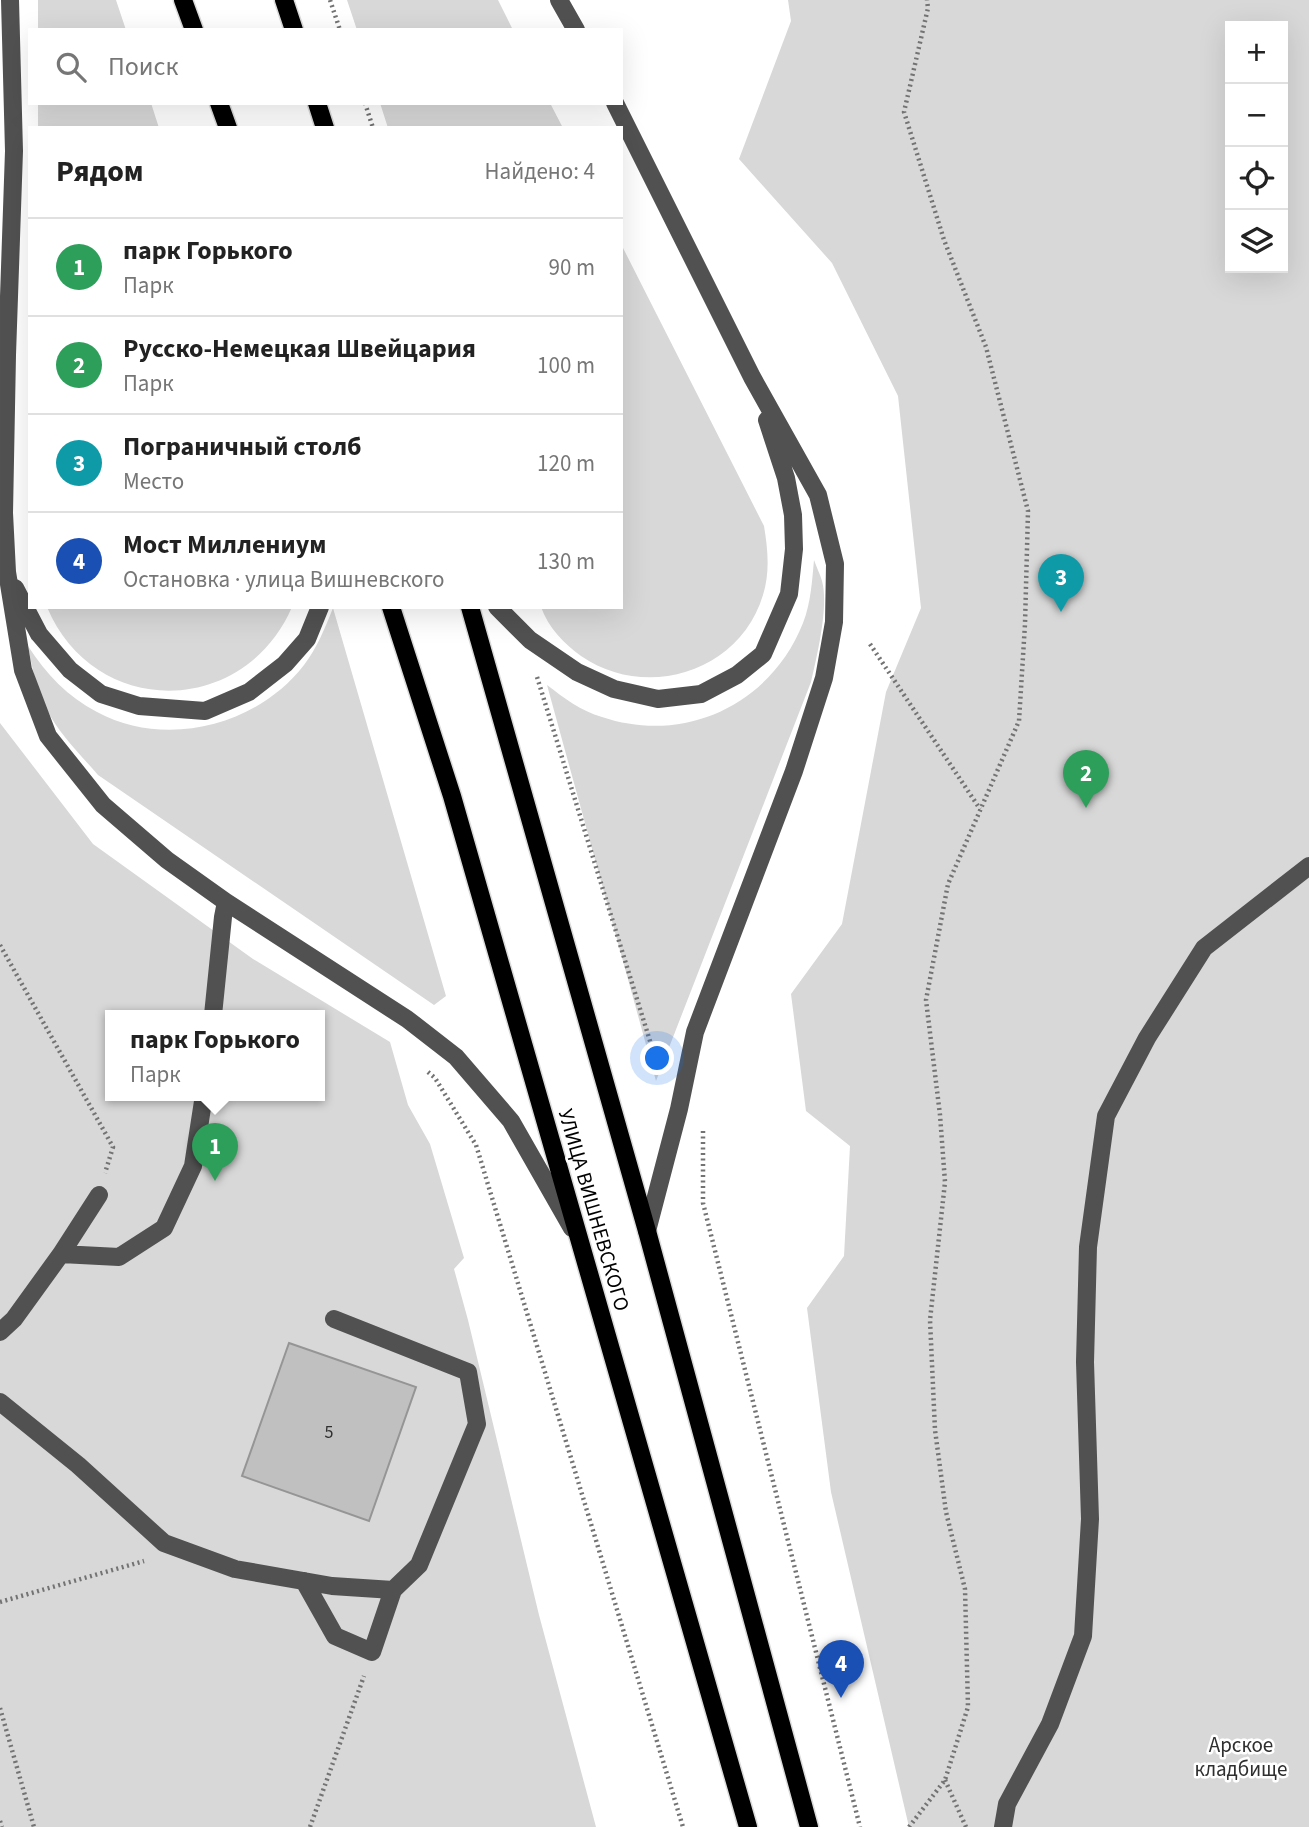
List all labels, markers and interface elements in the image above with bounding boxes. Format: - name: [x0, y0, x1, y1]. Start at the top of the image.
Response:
- map controls: [1225, 21, 1288, 273]
- button: +: [1225, 21, 1288, 84]
- search box: [28, 28, 623, 105]
- icon: search: [52, 48, 90, 86]
- text: Поиск: [108, 48, 178, 85]
- button: −: [1225, 84, 1288, 147]
- button: locate: [1225, 147, 1288, 210]
- text: Рядом: [56, 150, 144, 193]
- text: Найдено: 4: [485, 155, 595, 188]
- button: layers: [1225, 210, 1288, 273]
- text: парк Горького: [123, 232, 293, 269]
- text: 1: [73, 251, 85, 284]
- text: 90 m: [548, 251, 595, 284]
- text: Парк: [123, 269, 174, 302]
- text: Русско-Немецкая Швейцария: [123, 330, 476, 367]
- text: 2: [73, 349, 85, 382]
- text: 100 m: [537, 349, 595, 382]
- text: Парк: [123, 367, 174, 400]
- text: Пограничный столб: [123, 428, 362, 465]
- text: 3: [73, 447, 85, 480]
- text: 120 m: [537, 447, 595, 480]
- text: Место: [123, 465, 184, 498]
- text: Мост Миллениум: [123, 526, 326, 563]
- text: 4: [73, 545, 85, 578]
- text: 130 m: [537, 545, 595, 578]
- pin: 3: [1038, 554, 1084, 612]
- text: Остановка · улица Вишневского: [123, 563, 445, 596]
- pin: 2: [1063, 750, 1109, 808]
- popup: [105, 1010, 325, 1101]
- text: парк Горького: [130, 1021, 300, 1058]
- your location: [640, 1041, 674, 1075]
- text: Парк: [130, 1058, 181, 1091]
- street label: УЛИЦА ВИШНЕВСКОГО: [551, 1105, 637, 1315]
- pin: 1: [192, 1123, 238, 1181]
- house number: 5: [325, 1420, 334, 1445]
- pin: 4: [818, 1640, 864, 1698]
- park label: Арское кладбище: [1194, 1730, 1288, 1784]

